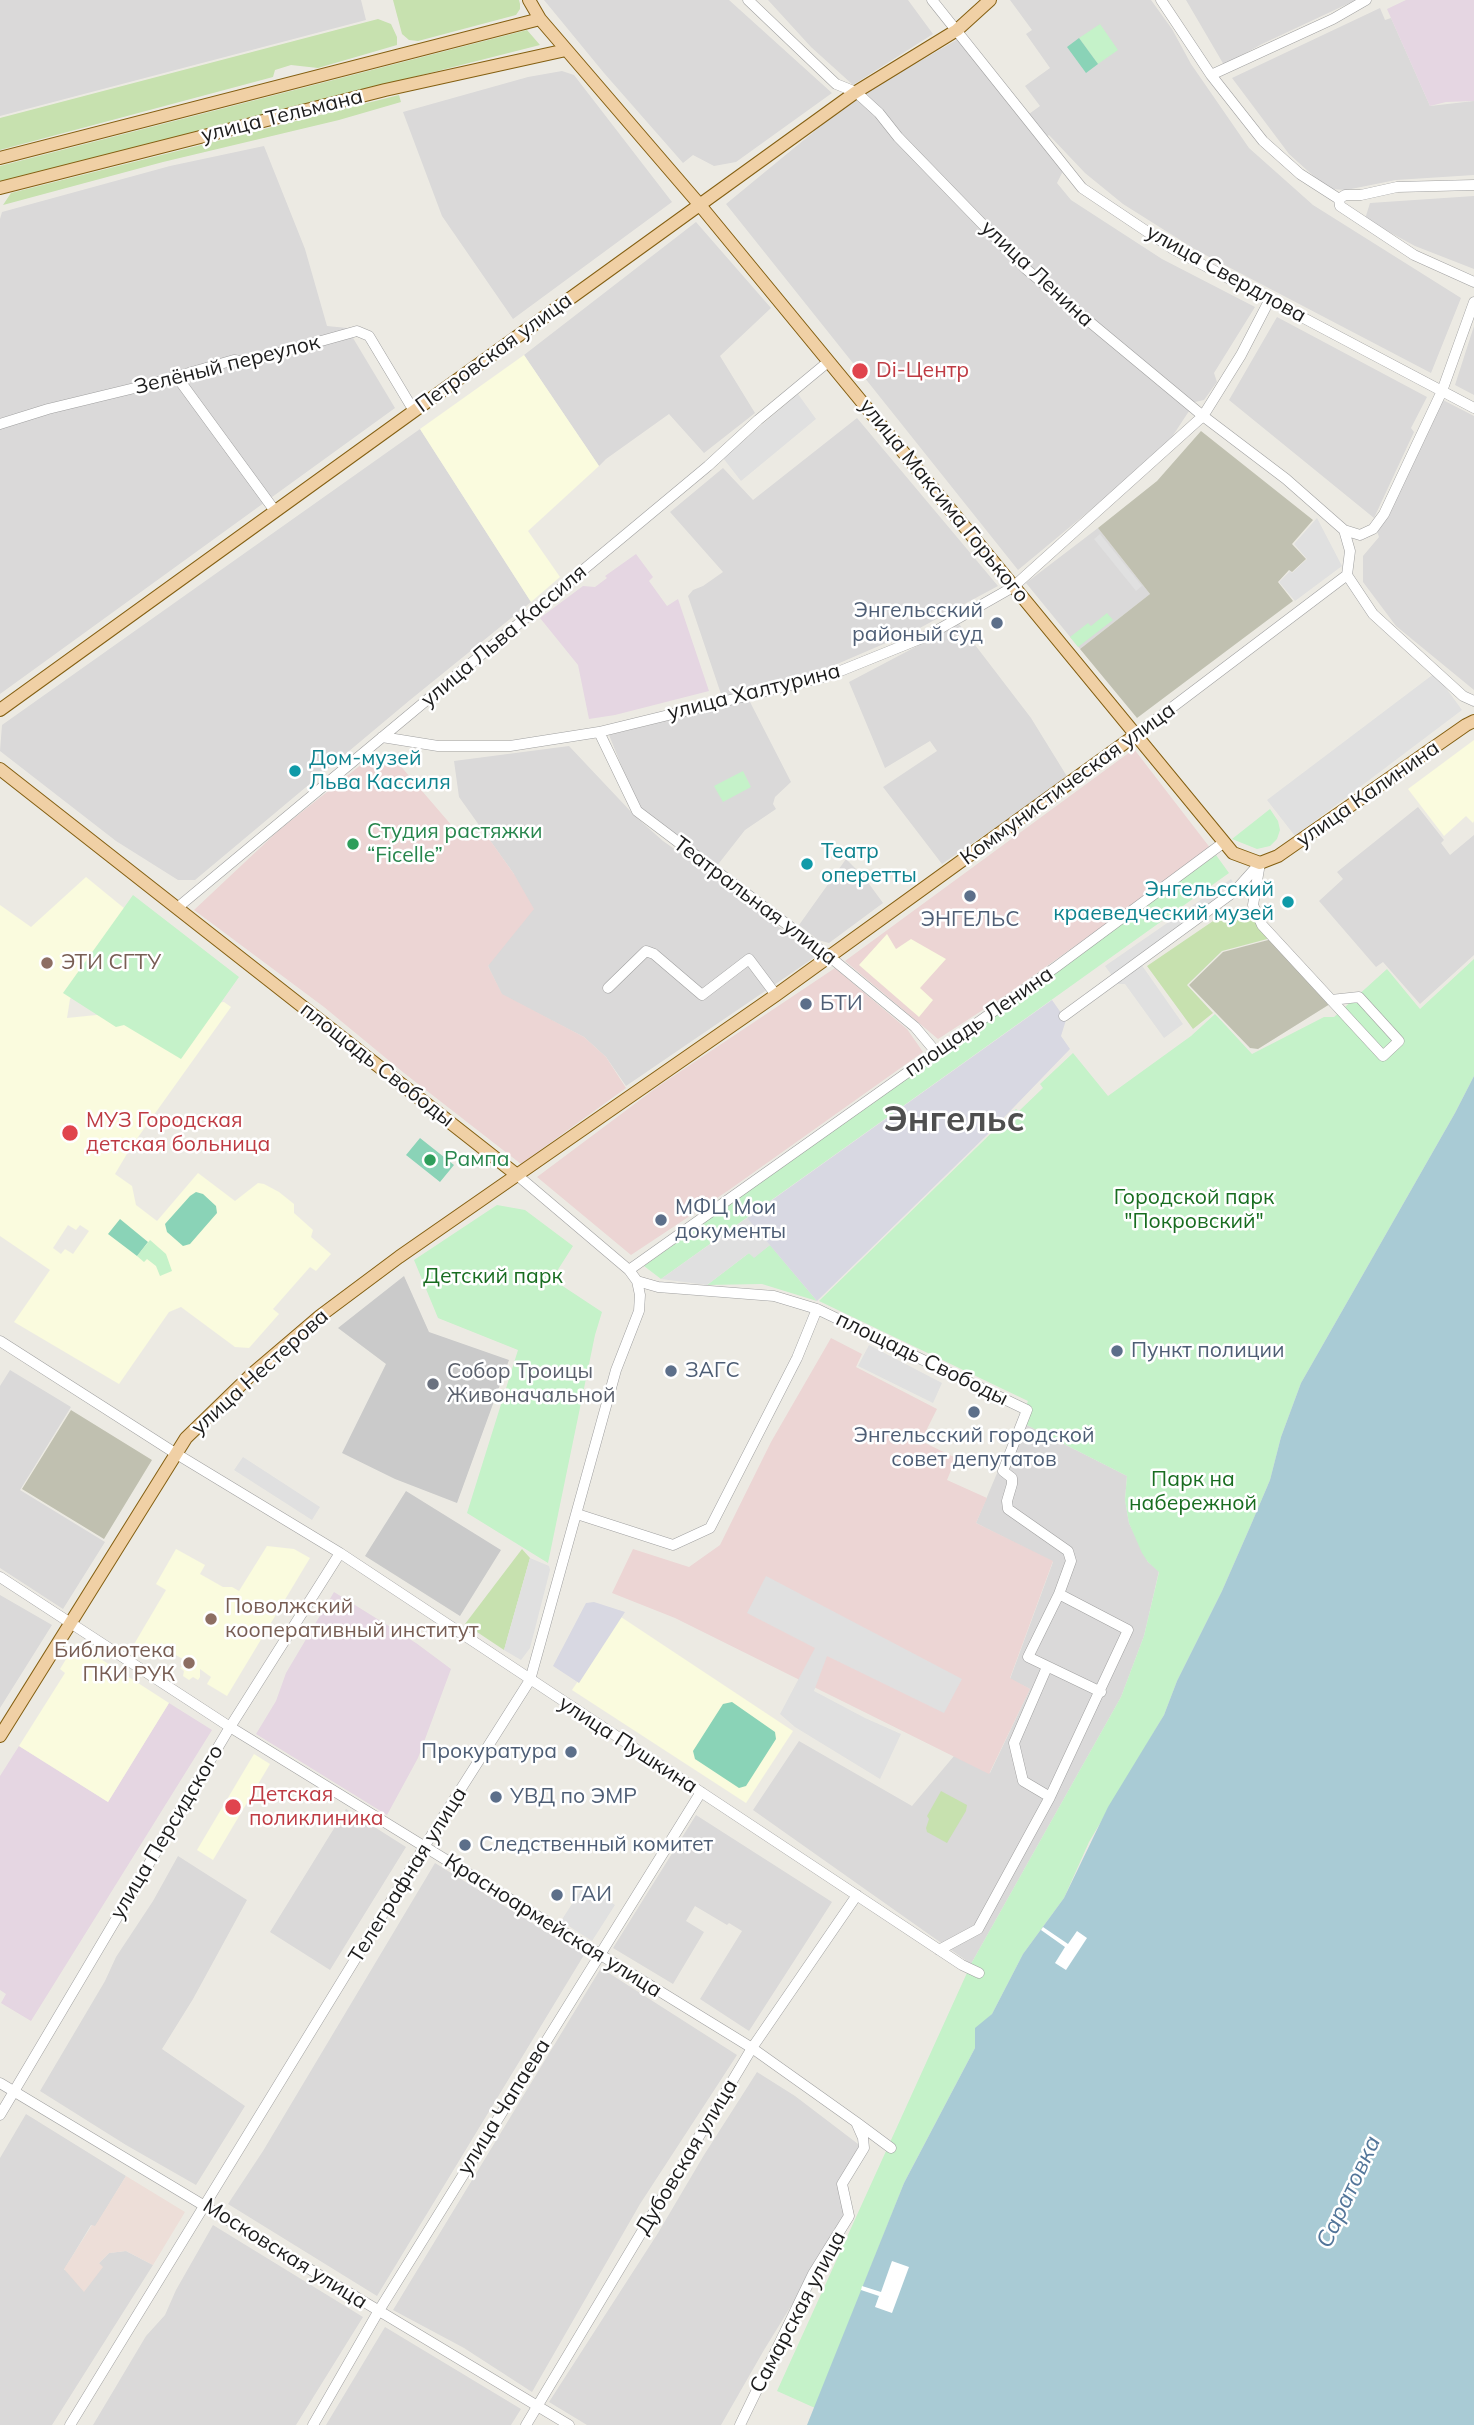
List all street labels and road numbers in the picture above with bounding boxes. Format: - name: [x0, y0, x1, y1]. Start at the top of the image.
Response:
- street label: улица Тельмана: [199, 84, 365, 148]
- street label: улица Ленина: [975, 215, 1099, 333]
- street label: улица Свердлова: [1142, 220, 1310, 328]
- street label: Петровская улица: [411, 288, 577, 418]
- street label: Зелёный переулок: [132, 330, 322, 400]
- street label: улица Максима Горького: [854, 394, 1034, 608]
- street label: улица Льва Кассиля: [416, 559, 592, 713]
- street label: улица Халтурина: [665, 658, 843, 726]
- street label: Коммунистическая улица: [956, 698, 1180, 870]
- street label: улица Калинина: [1292, 735, 1444, 853]
- street label: Театральная улица: [668, 831, 842, 971]
- street label: площадь Ленина: [900, 961, 1058, 1083]
- street label: площадь Свободы: [295, 997, 459, 1133]
- street label: улица Нестерова: [186, 1304, 334, 1440]
- street label: площадь Свободы: [832, 1306, 1012, 1412]
- street label: улица Пушкина: [554, 1691, 702, 1799]
- street label: улица Персидского: [105, 1740, 229, 1924]
- street label: Телеграфная улица: [344, 1783, 472, 1967]
- street label: Красноармейская улица: [440, 1849, 666, 2003]
- street label: улица Чапаева: [452, 2034, 556, 2180]
- street label: Дубовская улица: [631, 2075, 743, 2239]
- street label: Московская улица: [198, 2193, 372, 2315]
- street label: Самарская улица: [745, 2227, 851, 2397]

